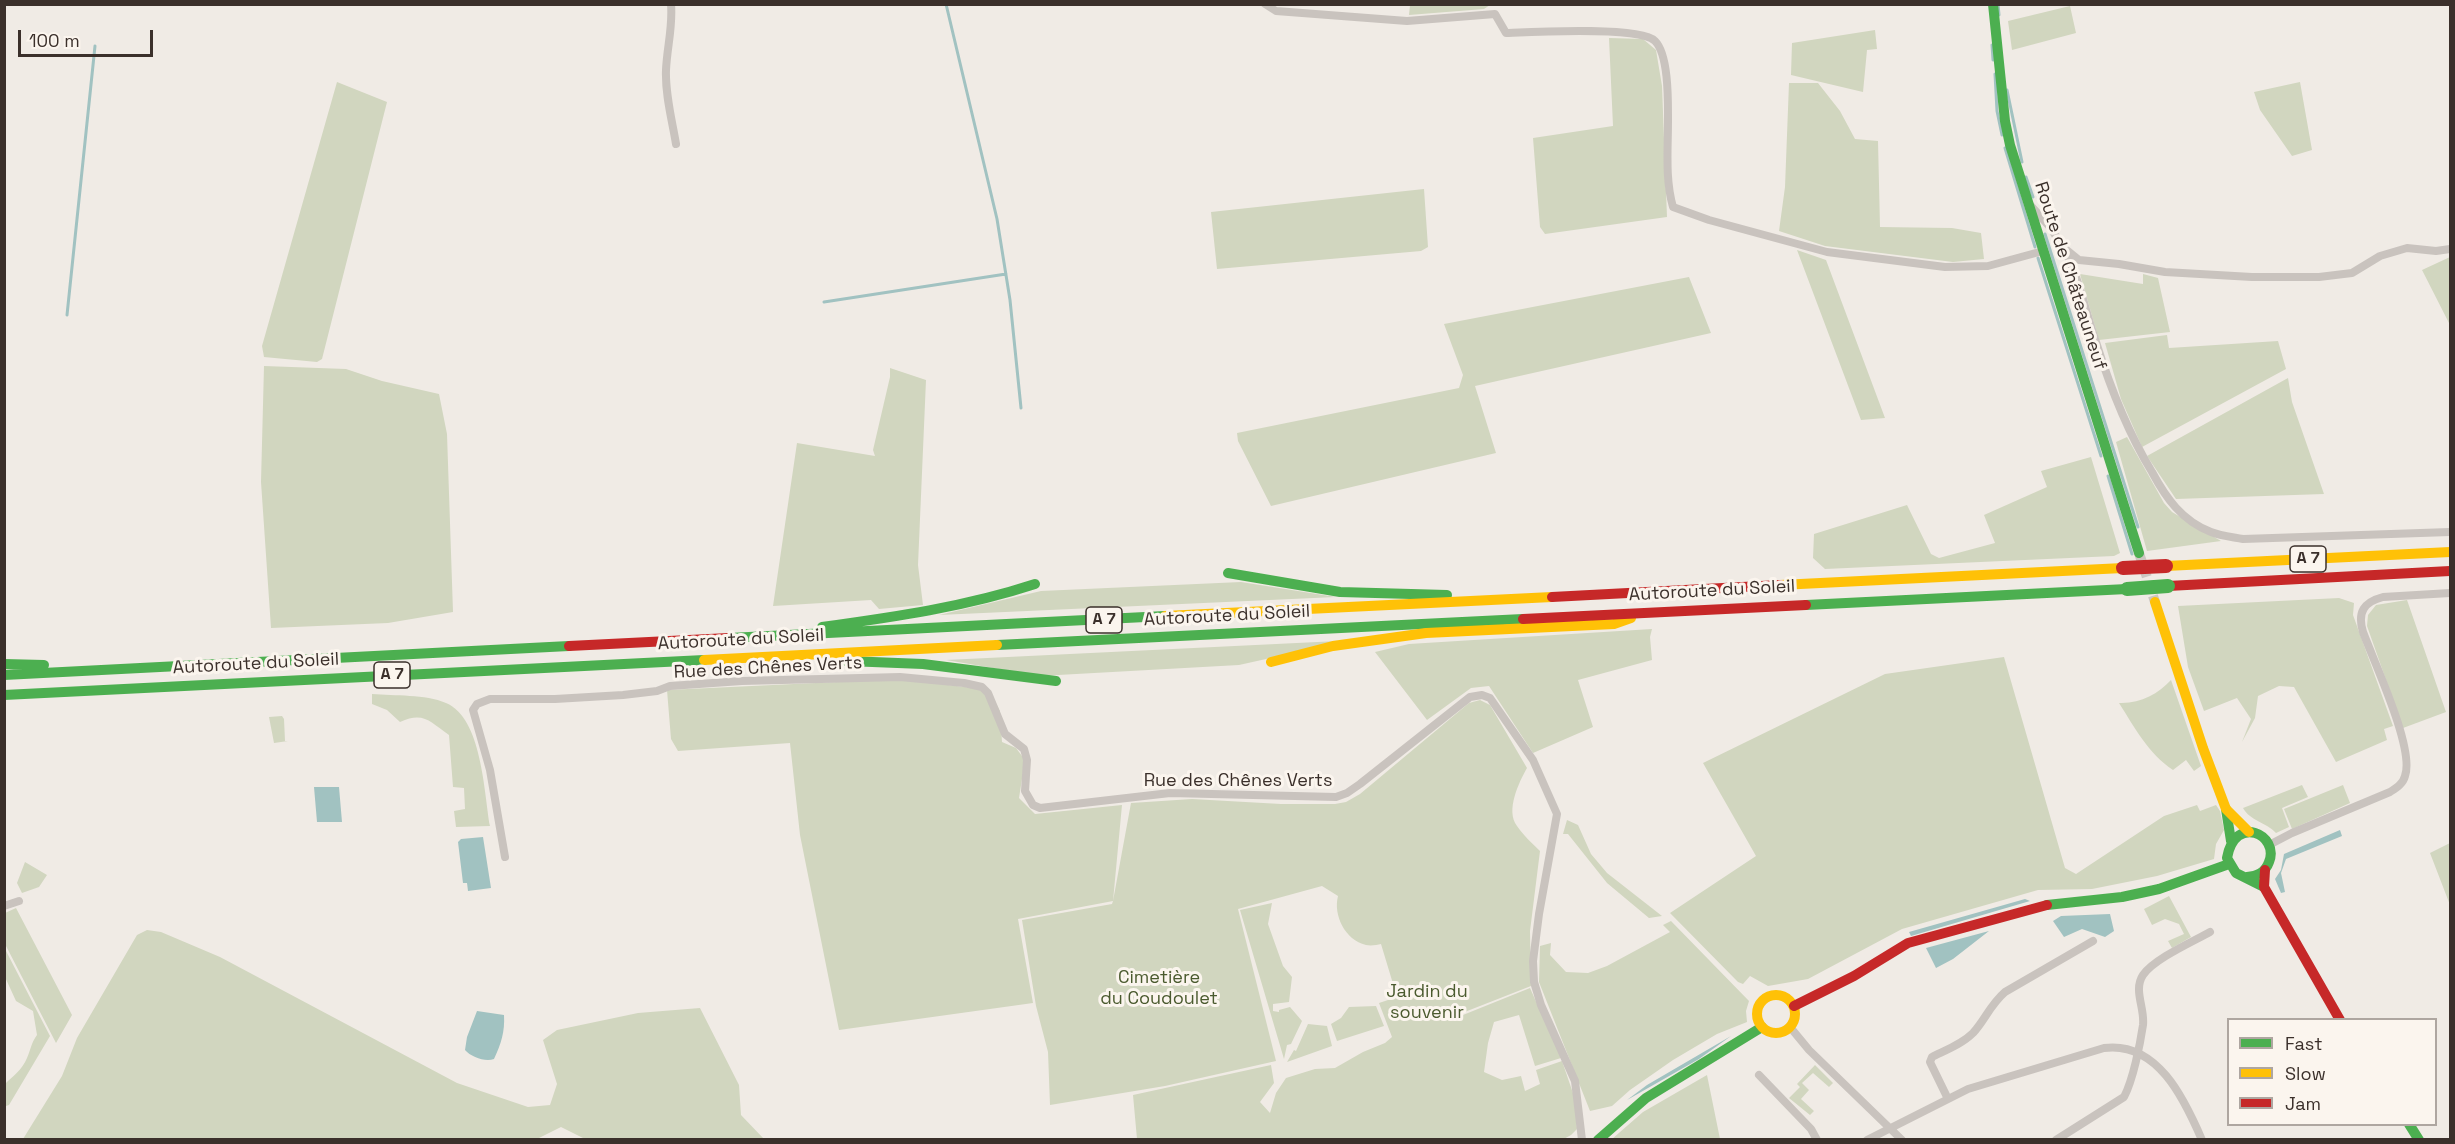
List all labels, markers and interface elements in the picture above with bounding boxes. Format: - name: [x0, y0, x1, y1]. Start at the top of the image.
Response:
- scale bar: [21, 18, 156, 56]
- text: 100 m: [29, 29, 80, 52]
- street label: Route de Châteauneuf: [2029, 179, 2111, 373]
- road number: A 7: [2290, 546, 2326, 572]
- street label: Autoroute du Soleil: [1628, 576, 1796, 606]
- street label: Autoroute du Soleil: [1143, 601, 1311, 631]
- road number: A 7: [1086, 607, 1122, 633]
- street label: Autoroute du Soleil: [657, 625, 825, 655]
- street label: Autoroute du Soleil: [172, 649, 340, 679]
- street label: Rue des Chênes Verts: [673, 652, 863, 684]
- road number: A 7: [374, 662, 410, 688]
- street label: Rue des Chênes Verts: [1144, 770, 1332, 792]
- park label: Cimetière du Coudoulet: [1100, 967, 1218, 1010]
- park label: Jardin du souvenir: [1386, 981, 1468, 1024]
- legend: [2227, 1018, 2437, 1126]
- text: Fast: [2285, 1032, 2322, 1055]
- text: Slow: [2285, 1062, 2326, 1085]
- text: Jam: [2285, 1092, 2321, 1115]

